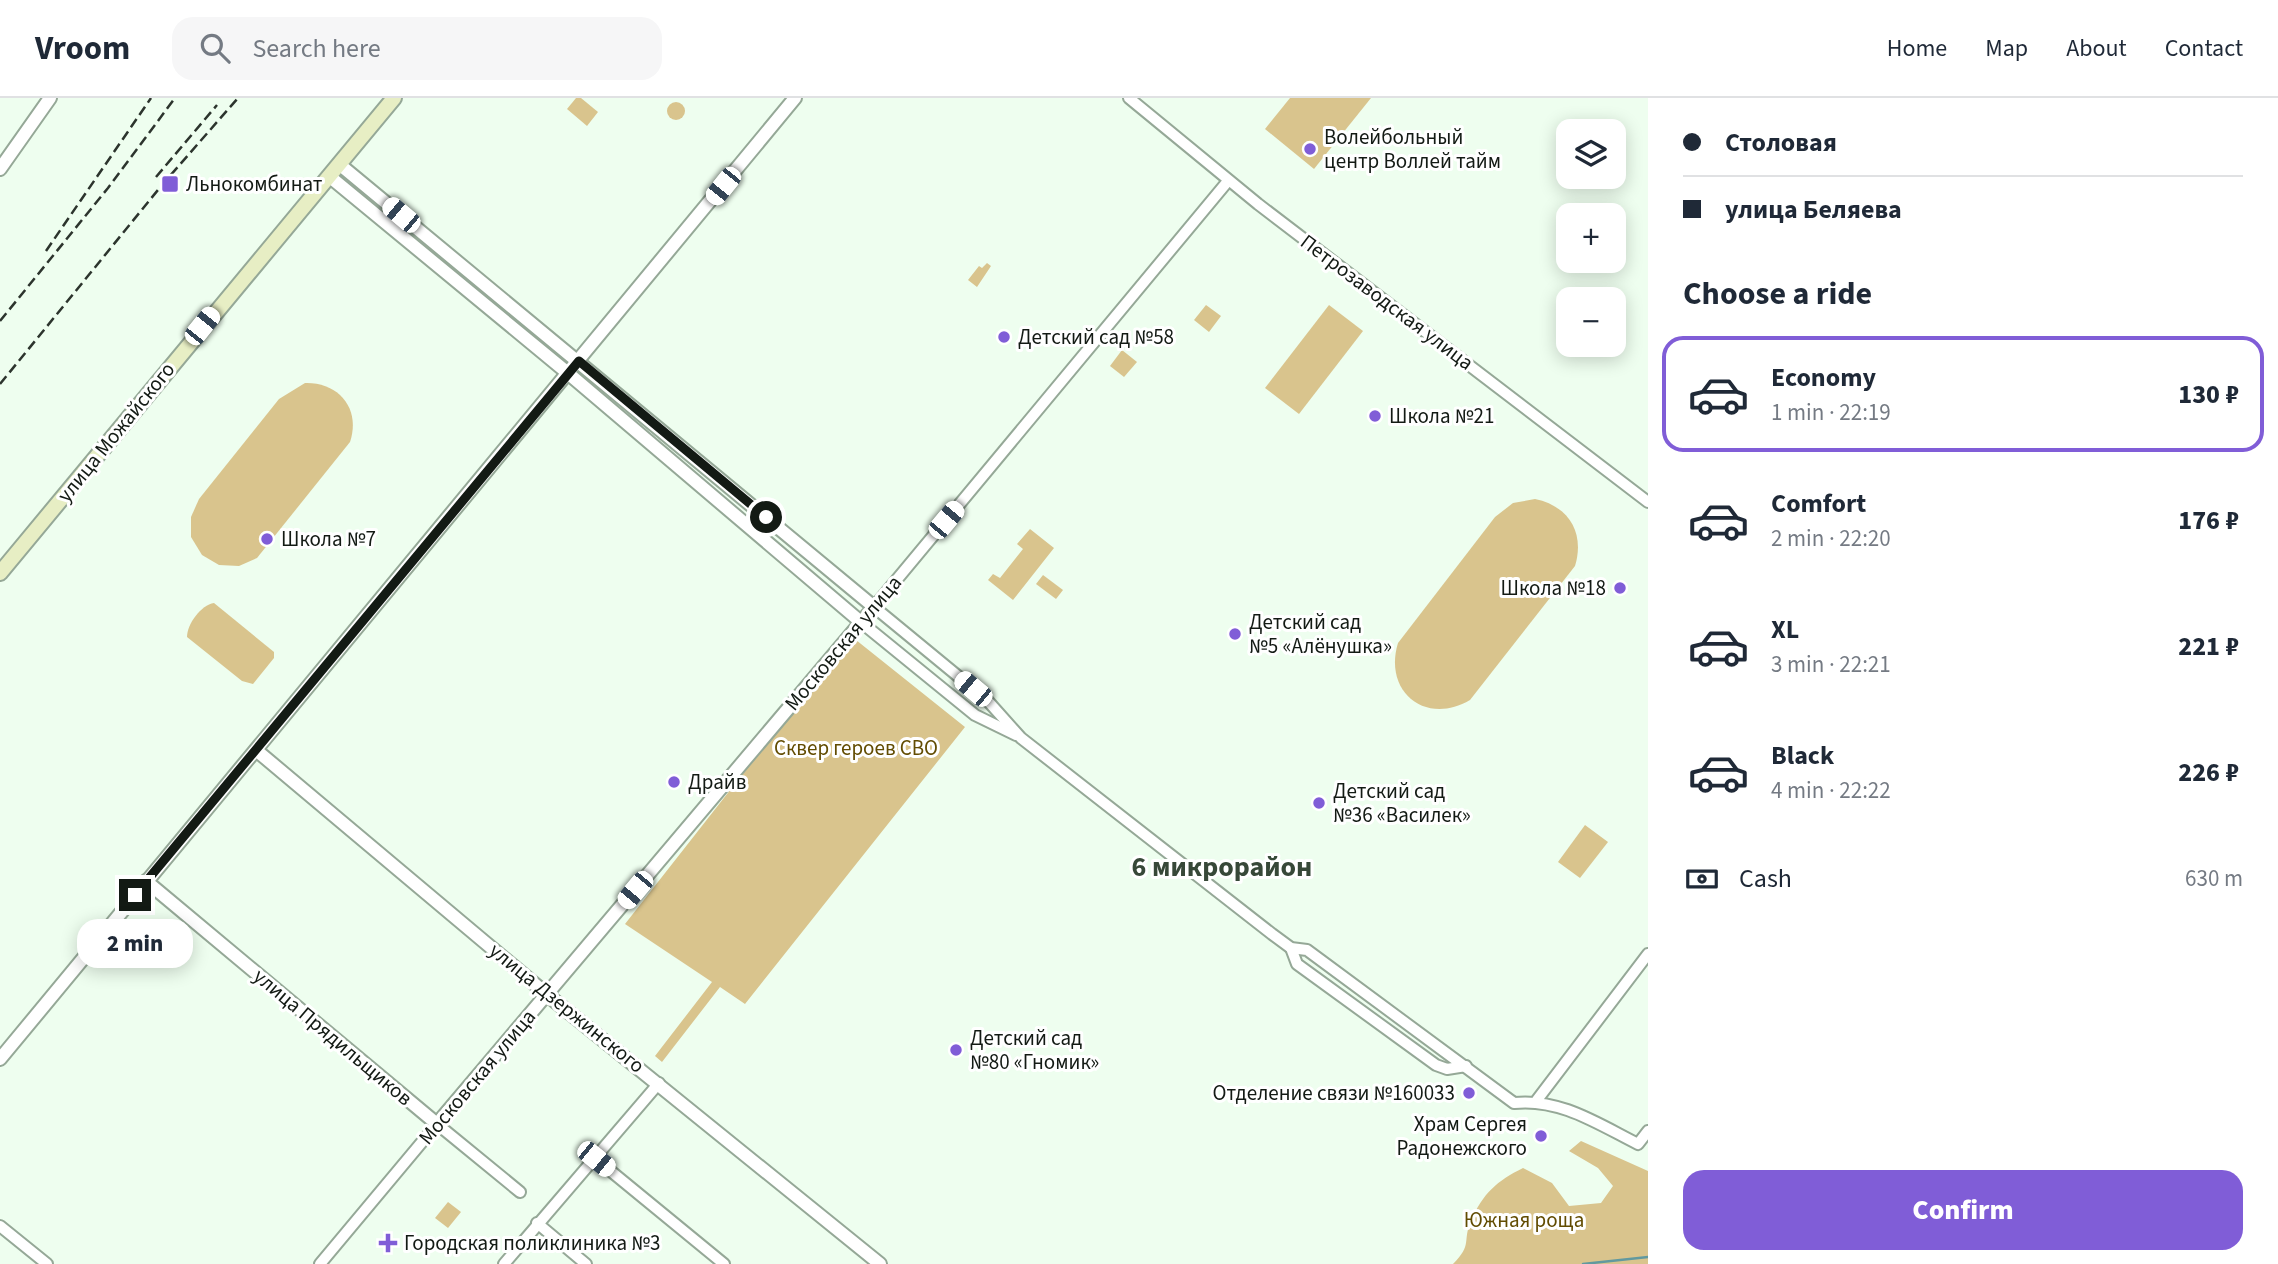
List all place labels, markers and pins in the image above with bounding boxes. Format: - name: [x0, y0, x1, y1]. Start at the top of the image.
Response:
- place label: Волейбольный центр Воллей тайм: [1324, 122, 1501, 176]
- marker: Волейбольный центр Воллей тайм: [1302, 141, 1318, 157]
- place label: Льнокомбинат: [186, 169, 323, 199]
- marker: Льнокомбинат: [160, 174, 180, 194]
- place label: Детский сад №58: [1018, 322, 1174, 352]
- marker: Детский сад №58: [996, 329, 1012, 345]
- place label: Школа №21: [1389, 401, 1494, 431]
- marker: Школа №21: [1367, 408, 1383, 424]
- place label: Школа №7: [281, 524, 376, 554]
- marker: Школа №7: [259, 531, 275, 547]
- place label: Школа №18: [1501, 573, 1606, 603]
- marker: Школа №18: [1612, 580, 1628, 596]
- place label: Детский сад №5 «Алёнушка»: [1249, 607, 1392, 661]
- marker: Детский сад №5 «Алёнушка»: [1227, 626, 1243, 642]
- place label: Драйв: [688, 767, 746, 797]
- marker: Драйв: [666, 774, 682, 790]
- place label: Детский сад №36 «Василек»: [1333, 776, 1471, 830]
- marker: Детский сад №36 «Василек»: [1311, 795, 1327, 811]
- place label: Детский сад №80 «Гномик»: [970, 1023, 1099, 1077]
- marker: Детский сад №80 «Гномик»: [948, 1042, 964, 1058]
- place label: Отделение связи №160033: [1213, 1078, 1455, 1108]
- marker: Отделение связи №160033: [1461, 1085, 1477, 1101]
- place label: Храм Сергея Радонежского: [1397, 1109, 1527, 1163]
- marker: Храм Сергея Радонежского: [1533, 1128, 1549, 1144]
- place label: Городская поликлиника №3: [404, 1228, 660, 1258]
- marker: Городская поликлиника №3: [378, 1233, 398, 1253]

